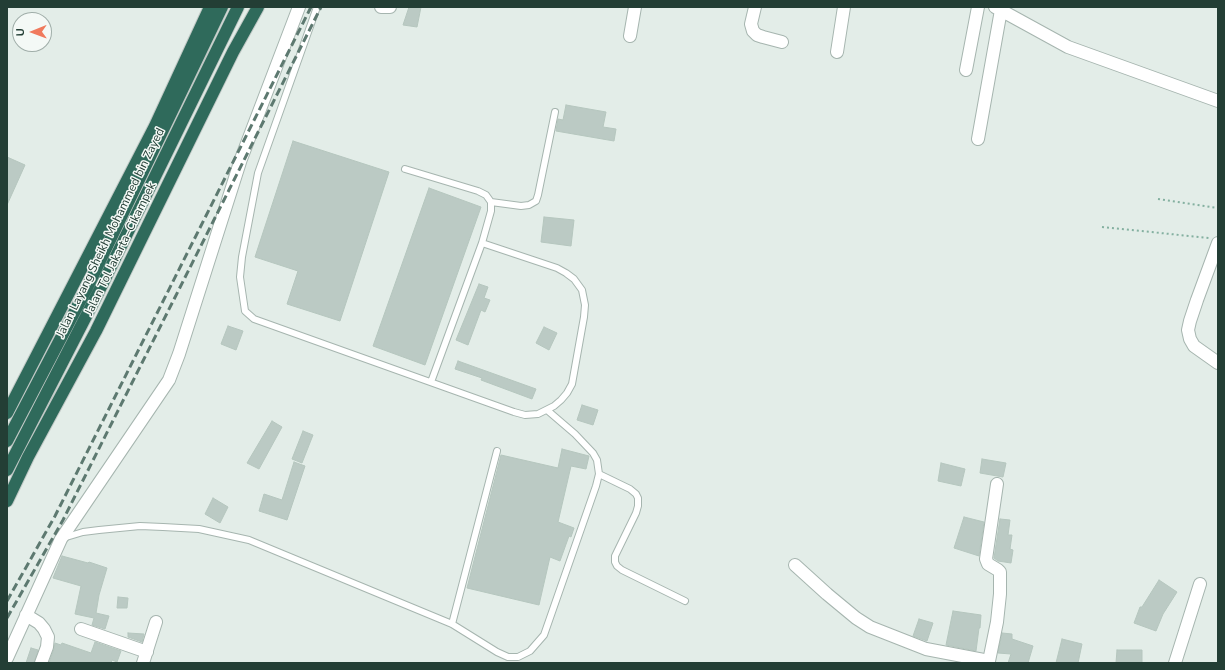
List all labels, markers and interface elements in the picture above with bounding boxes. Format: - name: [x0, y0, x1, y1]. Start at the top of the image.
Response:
- north arrow: [12, 12, 52, 52]
- text: U: [13, 28, 28, 36]
- street label: Jalan Layang Sheikh Mohammed bin Zayed: [54, 126, 168, 340]
- street label: Jalan Tol Jakarta–Cikampek: [82, 180, 160, 318]

